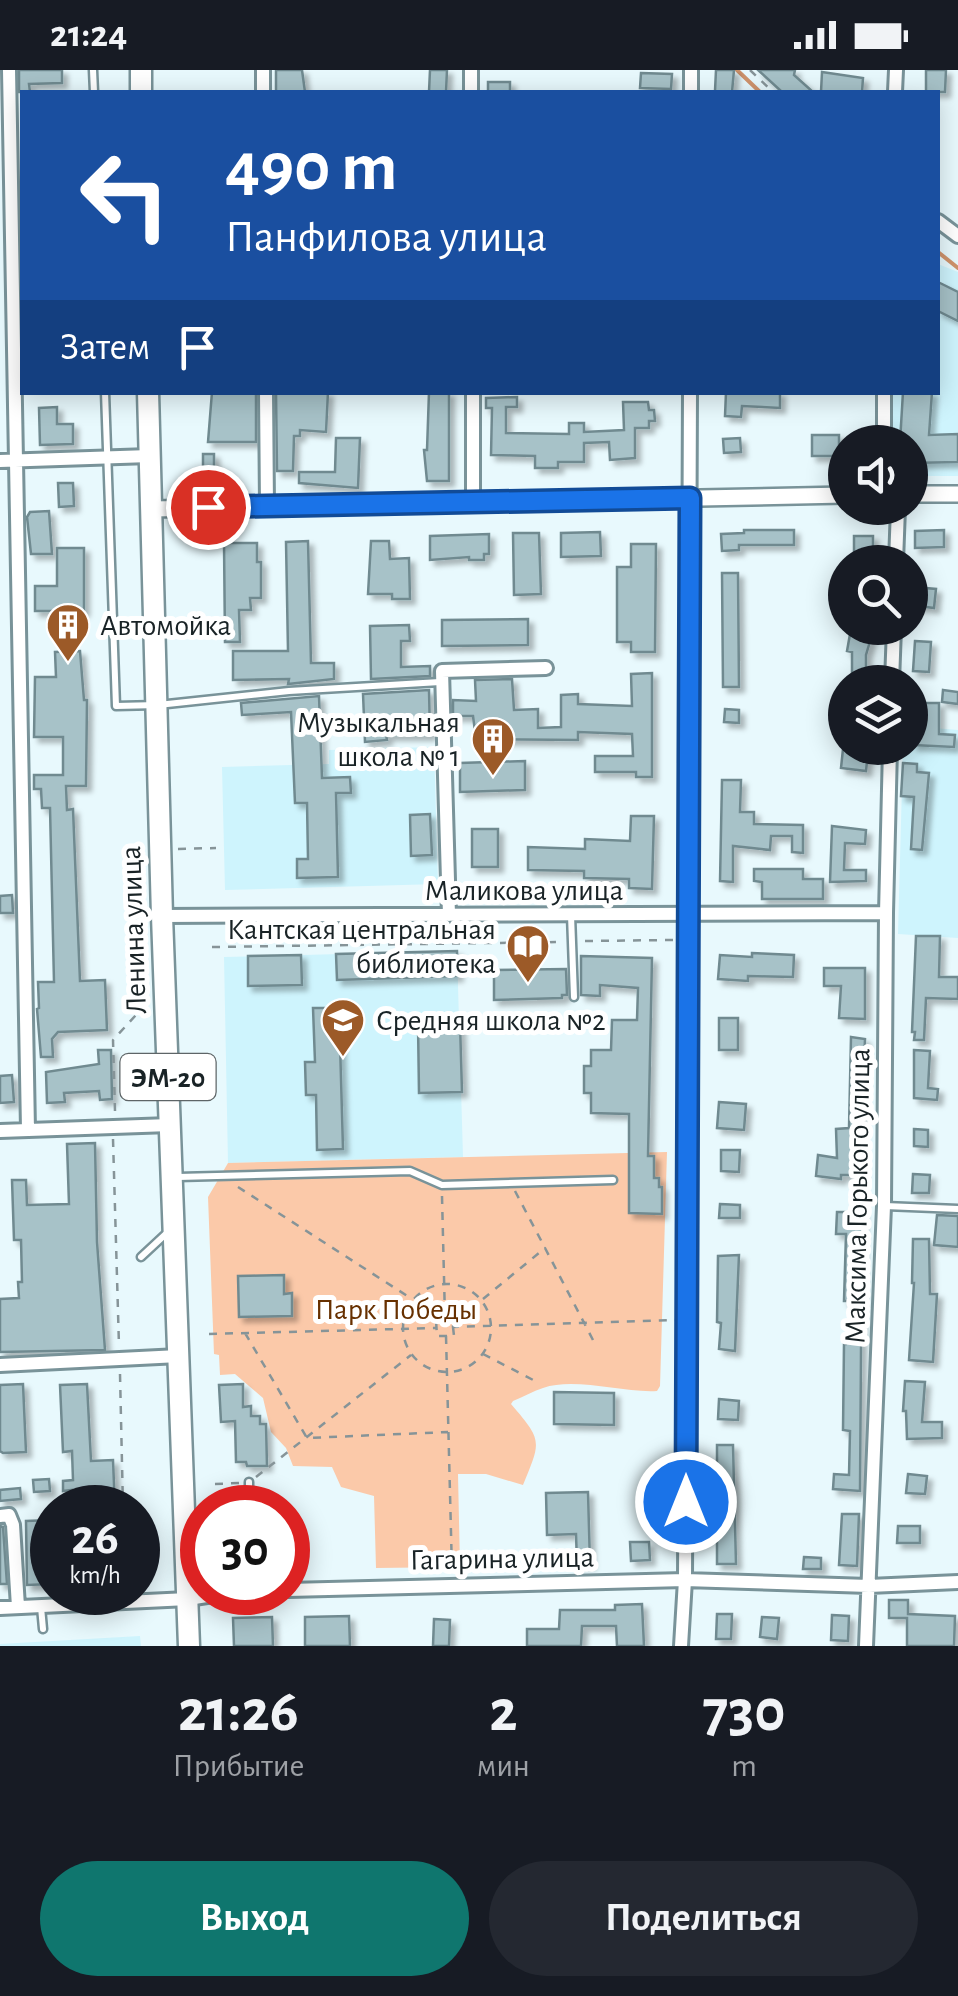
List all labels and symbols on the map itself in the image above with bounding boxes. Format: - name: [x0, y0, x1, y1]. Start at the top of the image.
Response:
- pin: [166, 465, 251, 550]
- building icon: Автомойка: [45, 602, 91, 663]
- place label: Автомойка: [100, 611, 231, 641]
- place label: Музыкальная школа № 1: [297, 708, 460, 772]
- building icon: Музыкальная школа № 1: [470, 716, 516, 777]
- street label: Ленина улица: [116, 845, 152, 1015]
- street label: Маликова улица: [425, 876, 623, 906]
- place label: Кантская центральная библиотека: [227, 915, 496, 979]
- library icon: Кантская центральная библиотека: [505, 923, 551, 984]
- school or university icon: Средняя школа №2: [320, 997, 366, 1058]
- place label: Средняя школа №2: [376, 1006, 606, 1036]
- street label: Максима Горького улица: [840, 1048, 876, 1344]
- road number: ЭМ-20: [120, 1054, 216, 1100]
- park label: Парк Победы: [315, 1295, 477, 1325]
- position arrow: [634, 1450, 738, 1554]
- speed limit sign: 30: [180, 1485, 310, 1615]
- street label: Гагарина улица: [410, 1542, 595, 1576]

